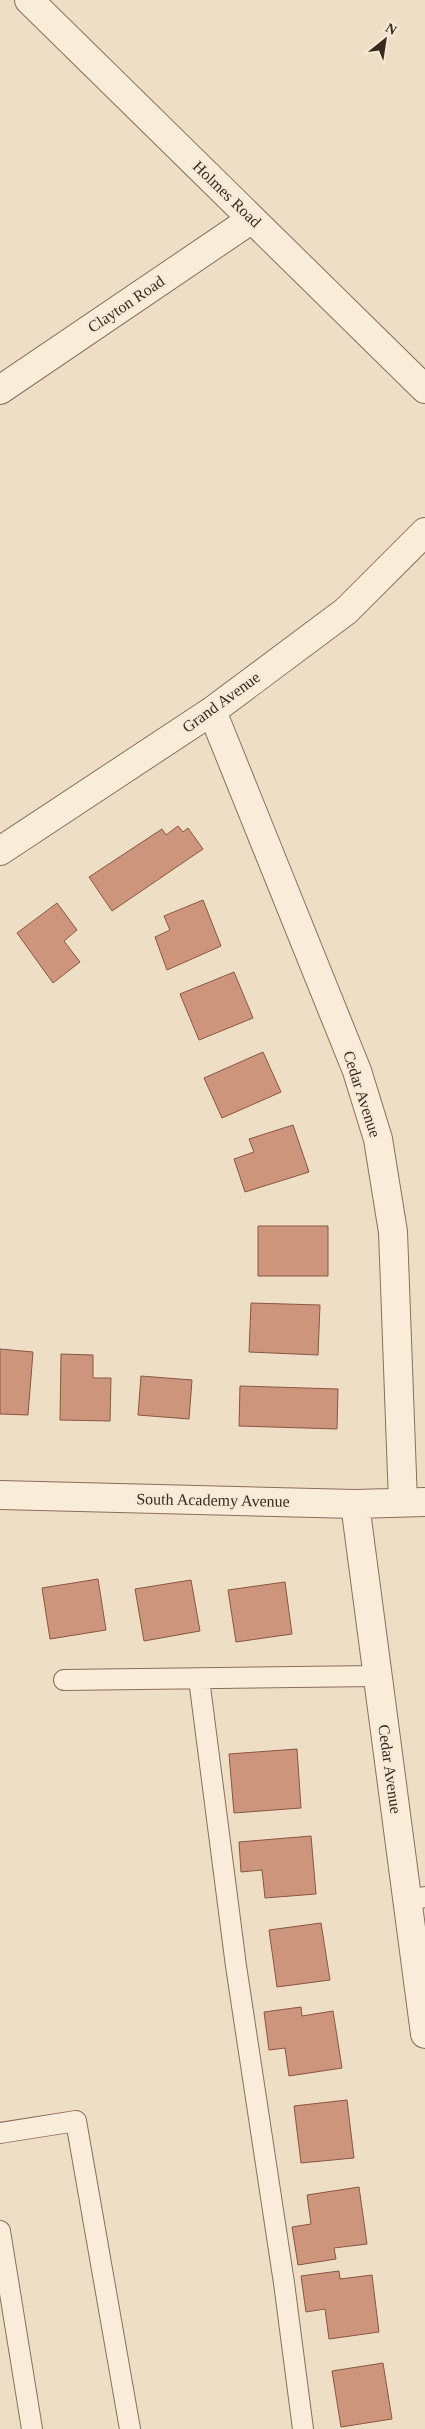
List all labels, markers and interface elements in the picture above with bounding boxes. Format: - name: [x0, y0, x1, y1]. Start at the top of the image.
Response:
- north arrow: [360, 15, 410, 65]
- text: N: [383, 20, 399, 38]
- street label: Holmes Road: [190, 157, 264, 231]
- street label: Clayton Road: [85, 272, 168, 337]
- street label: Grand Avenue: [179, 668, 263, 736]
- street label: Cedar Avenue: [340, 1049, 384, 1139]
- street label: South Academy Avenue: [136, 1490, 290, 1511]
- street label: Cedar Avenue: [375, 1723, 405, 1815]

